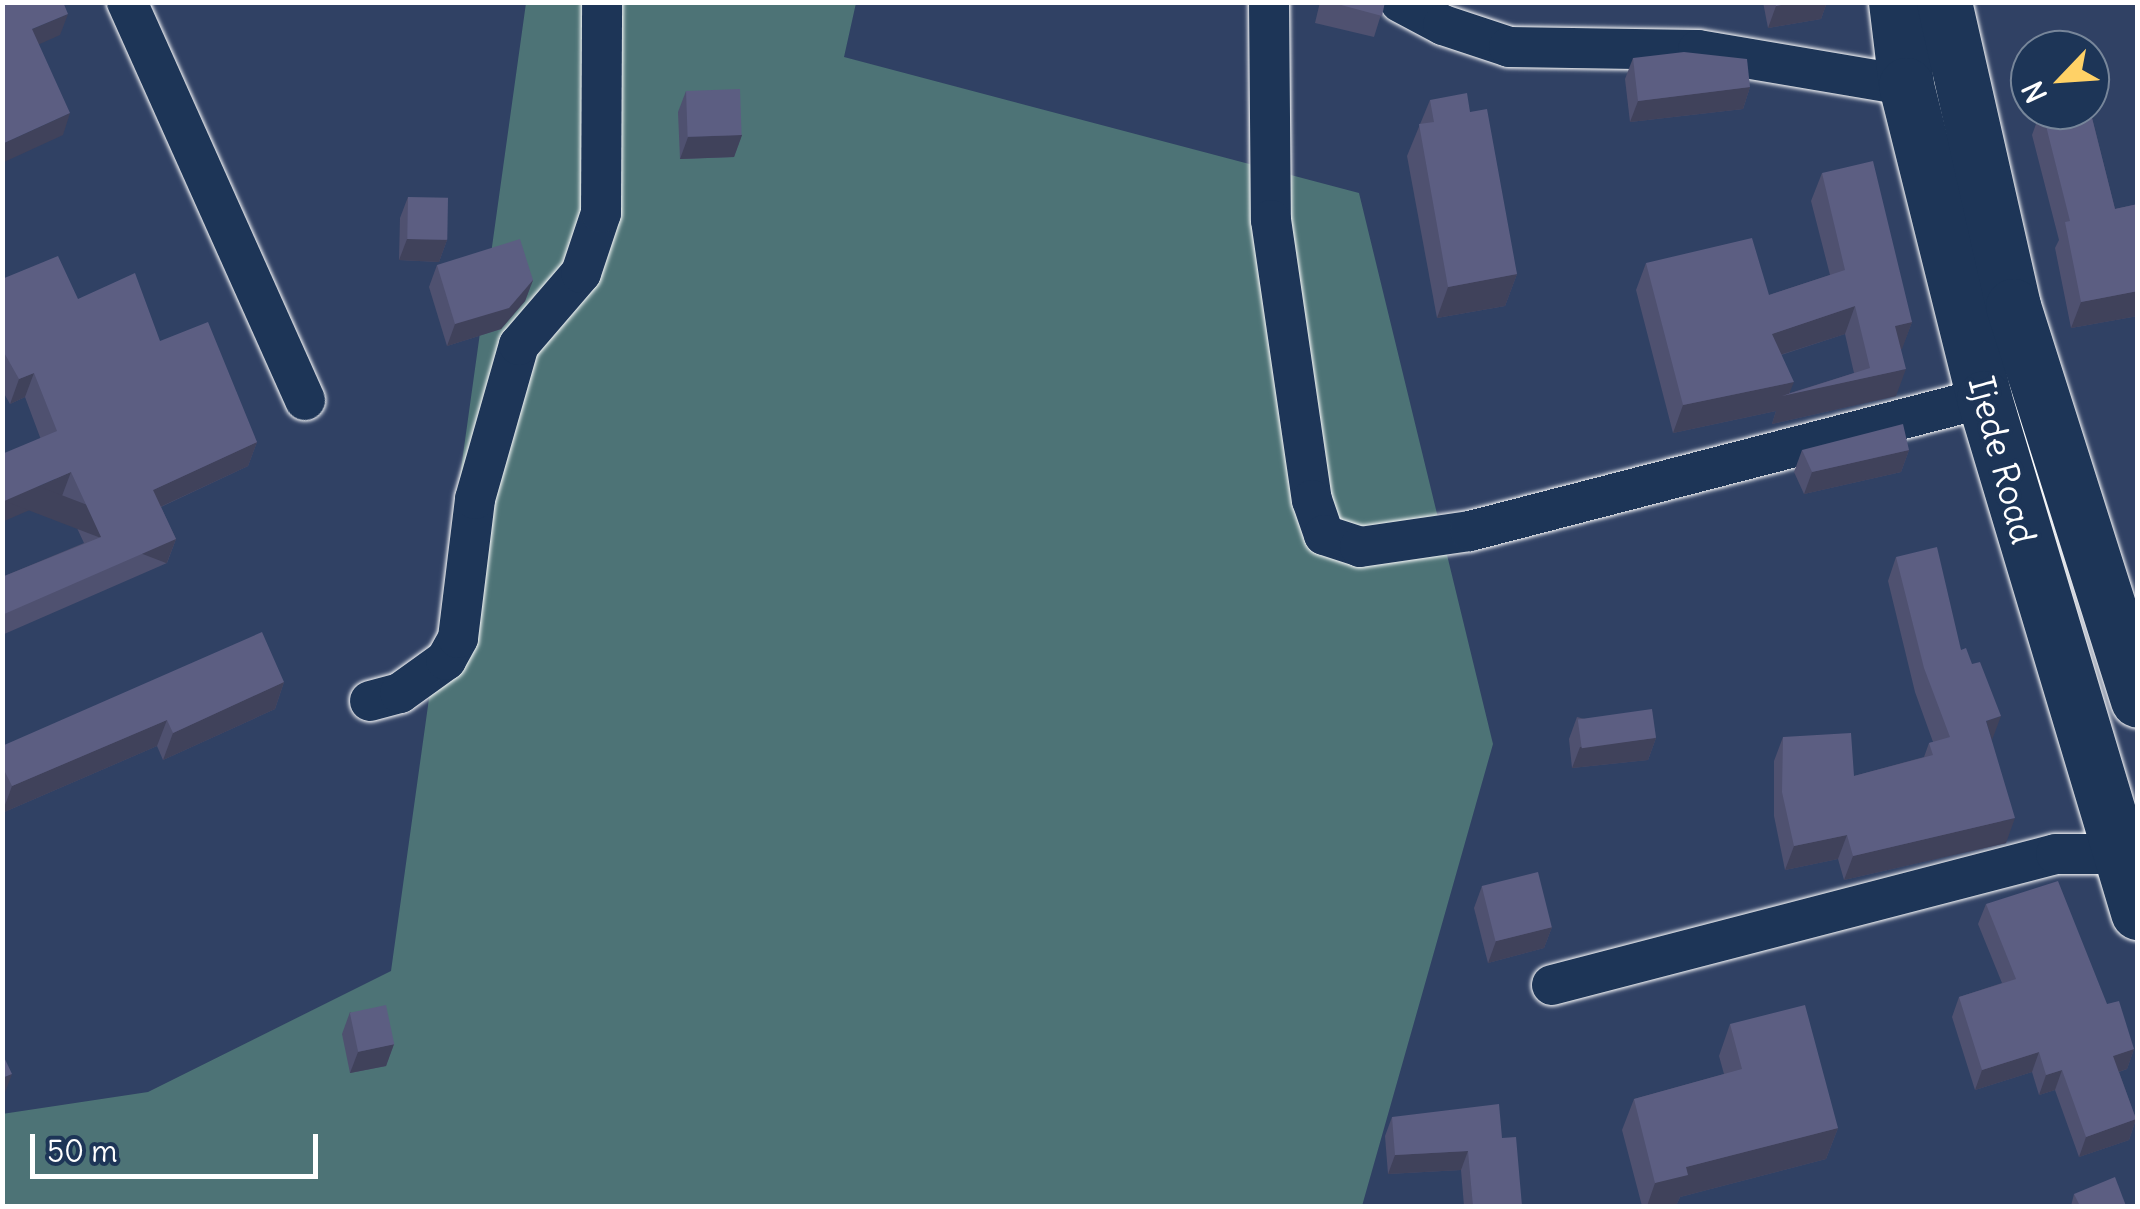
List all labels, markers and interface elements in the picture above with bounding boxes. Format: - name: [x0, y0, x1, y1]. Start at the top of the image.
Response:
- north arrow: [2010, 30, 2110, 130]
- text: N: [2014, 75, 2055, 108]
- street label: Ijede Road: [1961, 372, 2045, 548]
- scale bar: [35, 1114, 322, 1176]
- text: 50 m: [47, 1132, 117, 1170]

